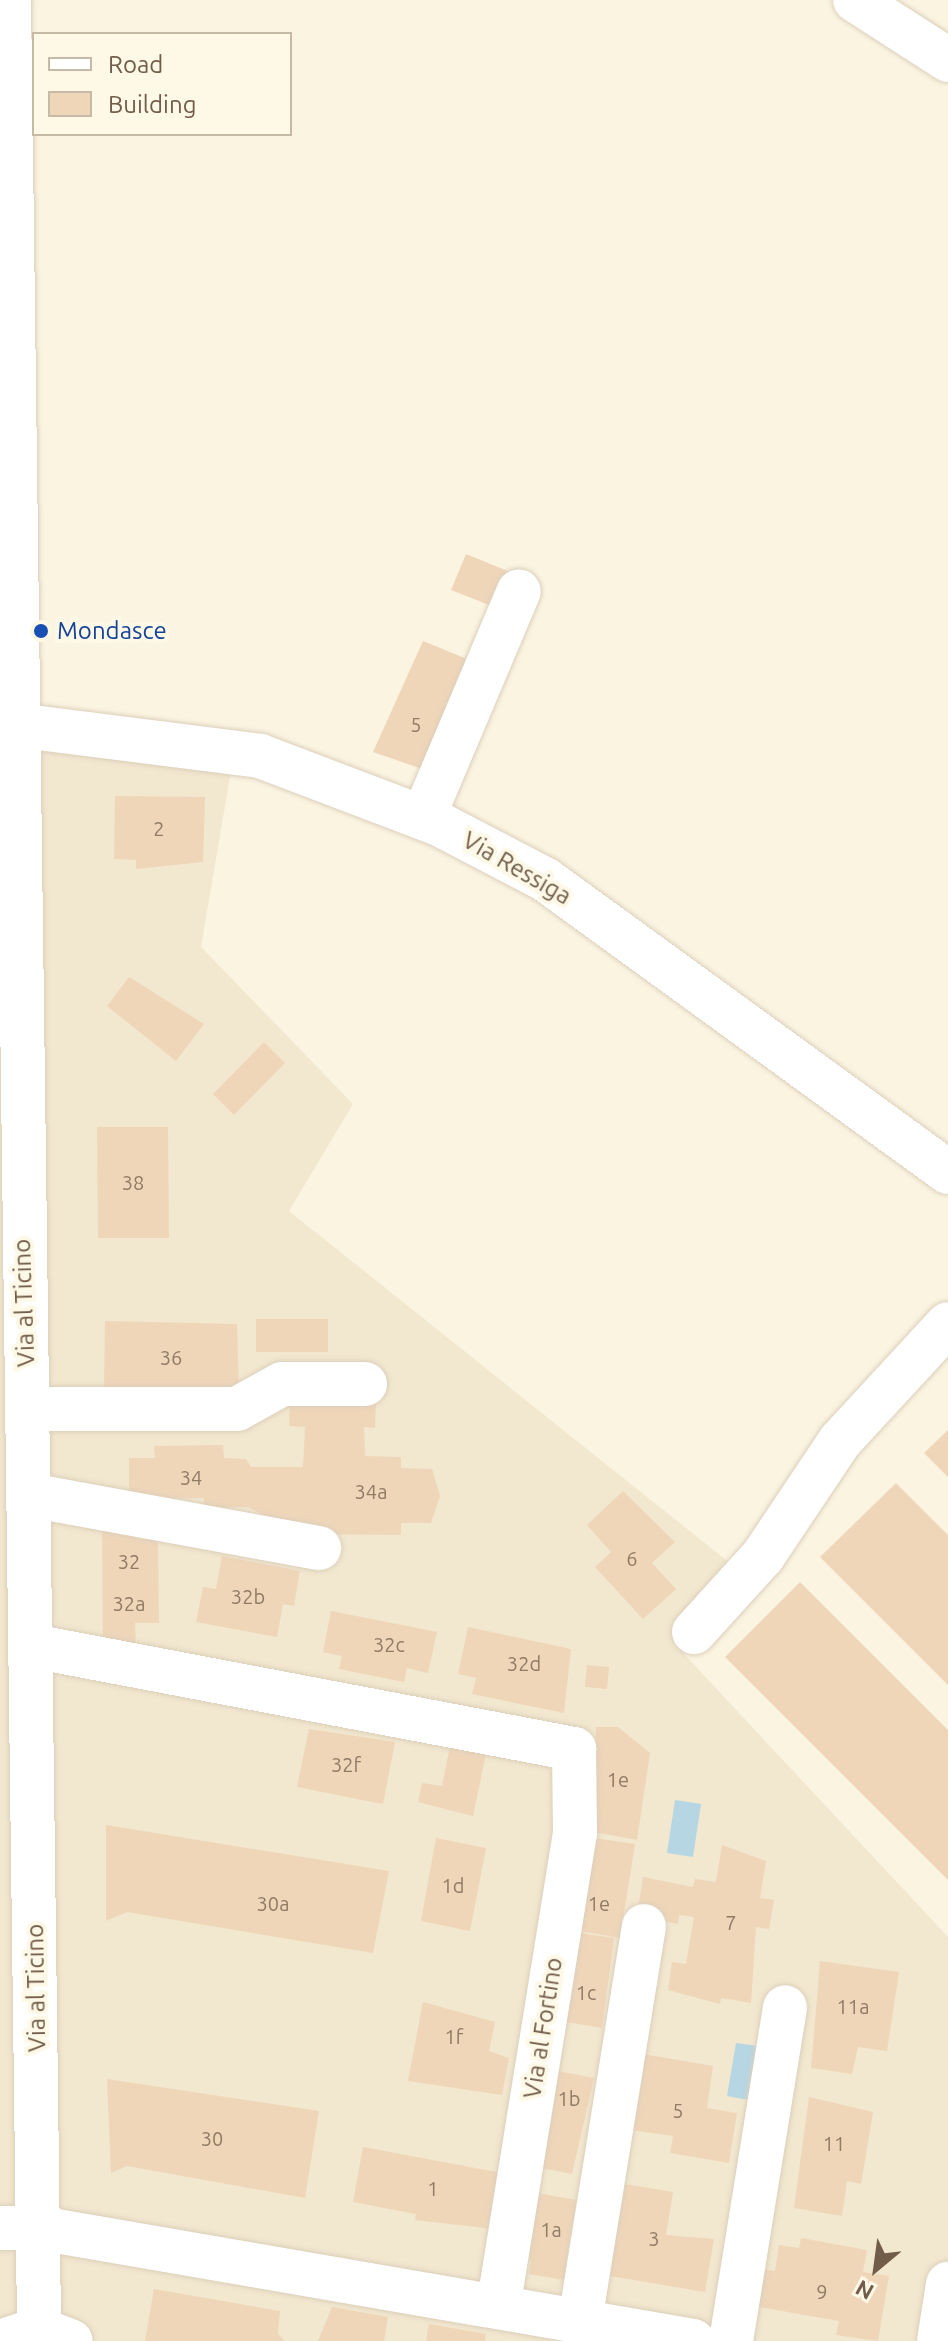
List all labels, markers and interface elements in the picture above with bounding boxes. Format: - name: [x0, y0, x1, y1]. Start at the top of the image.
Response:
- legend: [32, 32, 292, 136]
- text: Road: [108, 51, 163, 78]
- text: Building: [108, 91, 196, 118]
- place label: Mondasce: [57, 617, 167, 645]
- marker: Mondasce: [32, 622, 50, 640]
- house number: 5: [410, 712, 422, 736]
- house number: 2: [153, 816, 165, 840]
- street label: Via Ressiga: [458, 825, 576, 911]
- house number: 38: [122, 1170, 144, 1194]
- street label: Via al Ticino: [7, 1238, 41, 1368]
- house number: 36: [160, 1345, 182, 1369]
- house number: 34: [180, 1465, 202, 1489]
- house number: 34a: [355, 1479, 387, 1503]
- house number: 6: [626, 1546, 638, 1570]
- house number: 32: [118, 1549, 140, 1573]
- house number: 32b: [231, 1584, 265, 1608]
- house number: 32a: [113, 1591, 145, 1615]
- house number: 32c: [373, 1632, 405, 1656]
- house number: 32d: [507, 1651, 541, 1675]
- house number: 32f: [331, 1752, 361, 1776]
- house number: 1e: [607, 1767, 629, 1791]
- house number: 1d: [442, 1873, 464, 1897]
- house number: 30a: [257, 1891, 289, 1915]
- house number: 1e: [588, 1891, 610, 1915]
- house number: 7: [725, 1910, 737, 1934]
- street label: Via al Ticino: [20, 1924, 52, 2052]
- street label: Via al Fortino: [518, 1955, 568, 2101]
- house number: 1c: [576, 1980, 596, 2004]
- house number: 11a: [837, 1994, 869, 2018]
- house number: 1f: [445, 2024, 463, 2048]
- house number: 1b: [558, 2086, 580, 2110]
- house number: 5: [672, 2098, 684, 2122]
- house number: 30: [201, 2126, 223, 2150]
- house number: 11: [823, 2131, 845, 2155]
- house number: 1: [427, 2176, 439, 2200]
- house number: 1a: [540, 2217, 562, 2241]
- house number: 3: [648, 2226, 660, 2250]
- north arrow: [836, 2229, 916, 2309]
- text: N: [851, 2276, 877, 2305]
- house number: 9: [816, 2279, 828, 2303]

